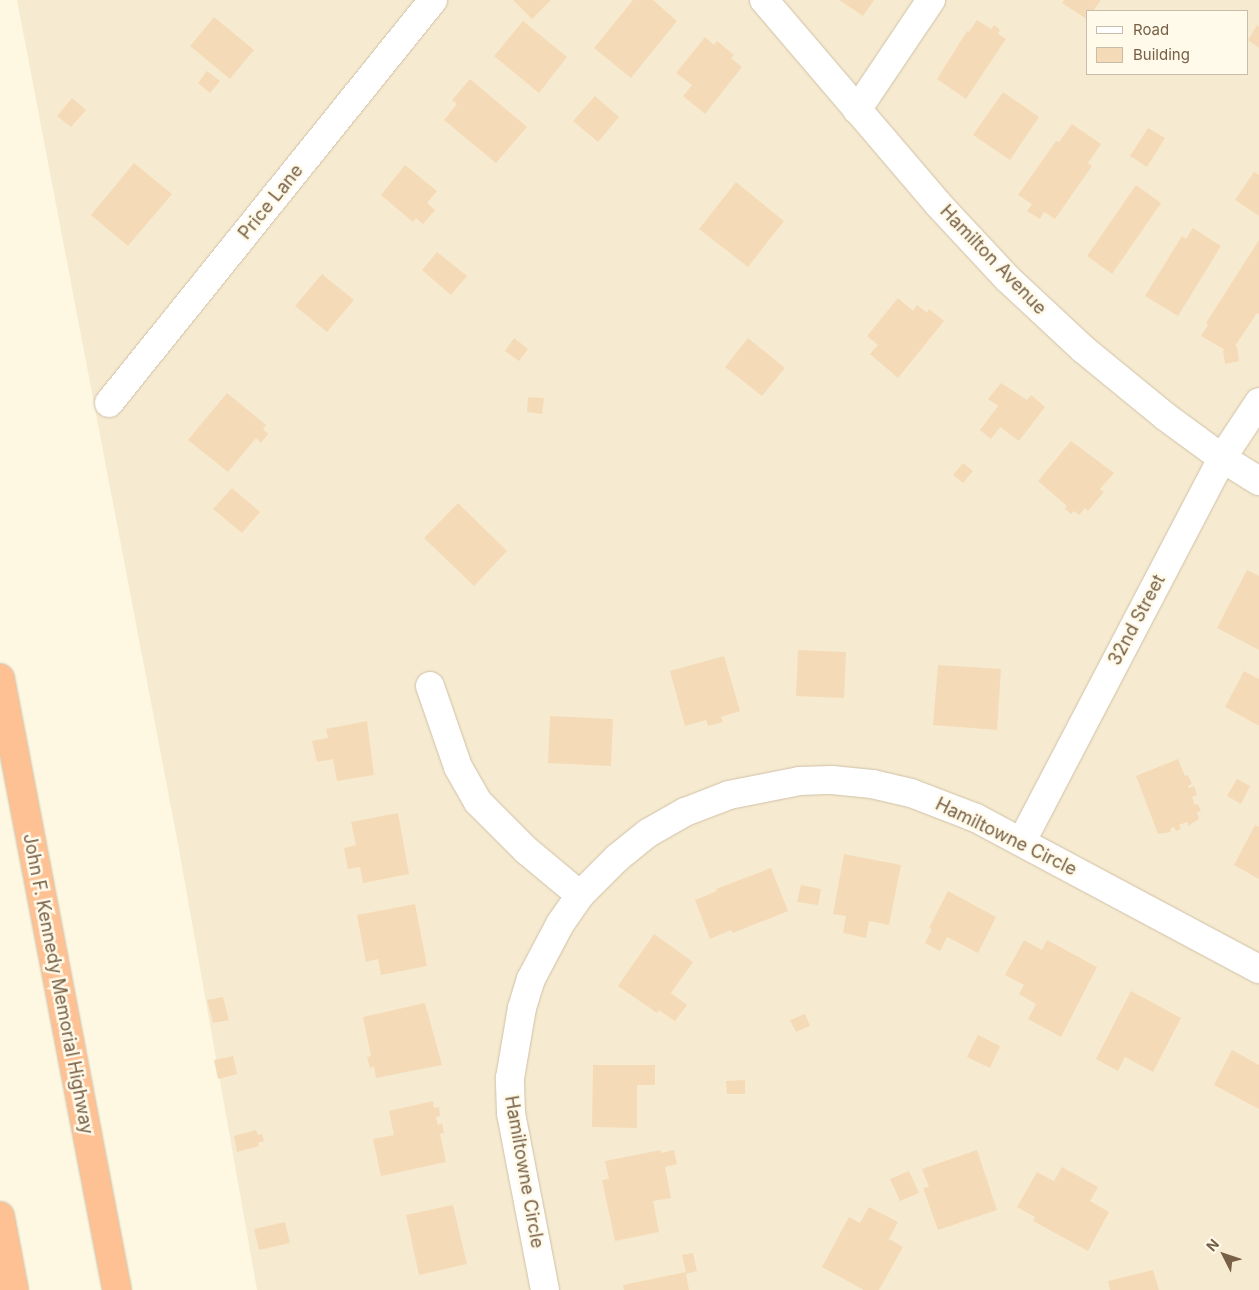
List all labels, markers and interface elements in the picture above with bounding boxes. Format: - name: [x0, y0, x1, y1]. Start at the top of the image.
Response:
- legend: [1086, 10, 1249, 75]
- text: Road: [1133, 20, 1169, 39]
- text: Building: [1133, 45, 1190, 64]
- street label: Price Lane: [234, 160, 308, 244]
- street label: Hamilton Avenue: [935, 201, 1051, 319]
- street label: 32nd Street: [1104, 571, 1170, 669]
- street label: Hamiltowne Circle: [932, 793, 1080, 881]
- street label: John F. Kennedy Memorial Highway: [18, 832, 98, 1136]
- street label: Hamiltowne Circle: [500, 1094, 548, 1250]
- north arrow: [1199, 1230, 1249, 1280]
- text: N: [1202, 1235, 1222, 1254]

